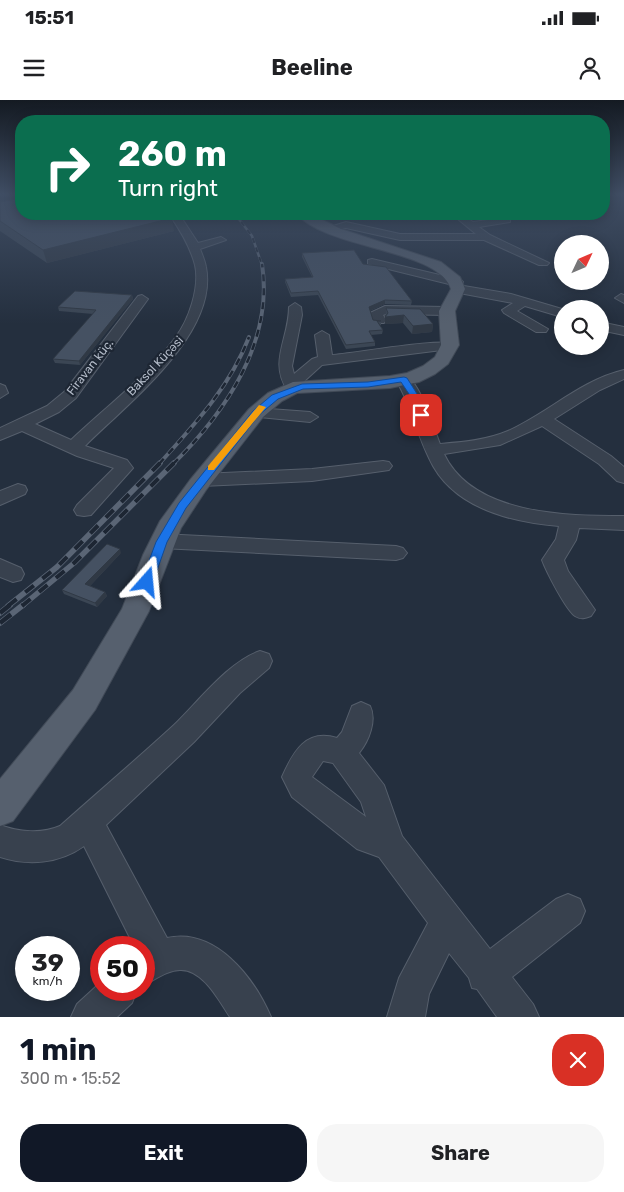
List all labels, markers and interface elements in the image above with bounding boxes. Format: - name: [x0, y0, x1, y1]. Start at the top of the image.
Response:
- text: 15:51: [25, 6, 74, 29]
- icon: menu: [20, 54, 48, 82]
- text: Beeline: [271, 54, 353, 81]
- icon: person: [576, 54, 604, 82]
- text: 260 m: [118, 133, 227, 175]
- icon: right: [35, 135, 100, 200]
- text: Turn right: [118, 175, 218, 202]
- north arrow: [554, 235, 609, 290]
- map controls: [554, 235, 609, 355]
- button: search: [554, 300, 609, 355]
- street label: Baksol Küçəsi: [124, 333, 186, 399]
- street label: Firavan küç.: [64, 336, 116, 398]
- pin: [400, 394, 442, 436]
- icon: arrive: [407, 401, 435, 429]
- position arrow: [120, 555, 172, 607]
- speed limit sign: 50: [90, 936, 155, 1001]
- text: 39: [31, 948, 64, 977]
- text: km/h: [33, 974, 62, 988]
- text: 1 min: [20, 1032, 97, 1068]
- button: close: [552, 1034, 604, 1086]
- text: 300 m · 15:52: [20, 1069, 121, 1088]
- button: Exit: [20, 1124, 307, 1182]
- button: Share: [317, 1124, 604, 1182]

